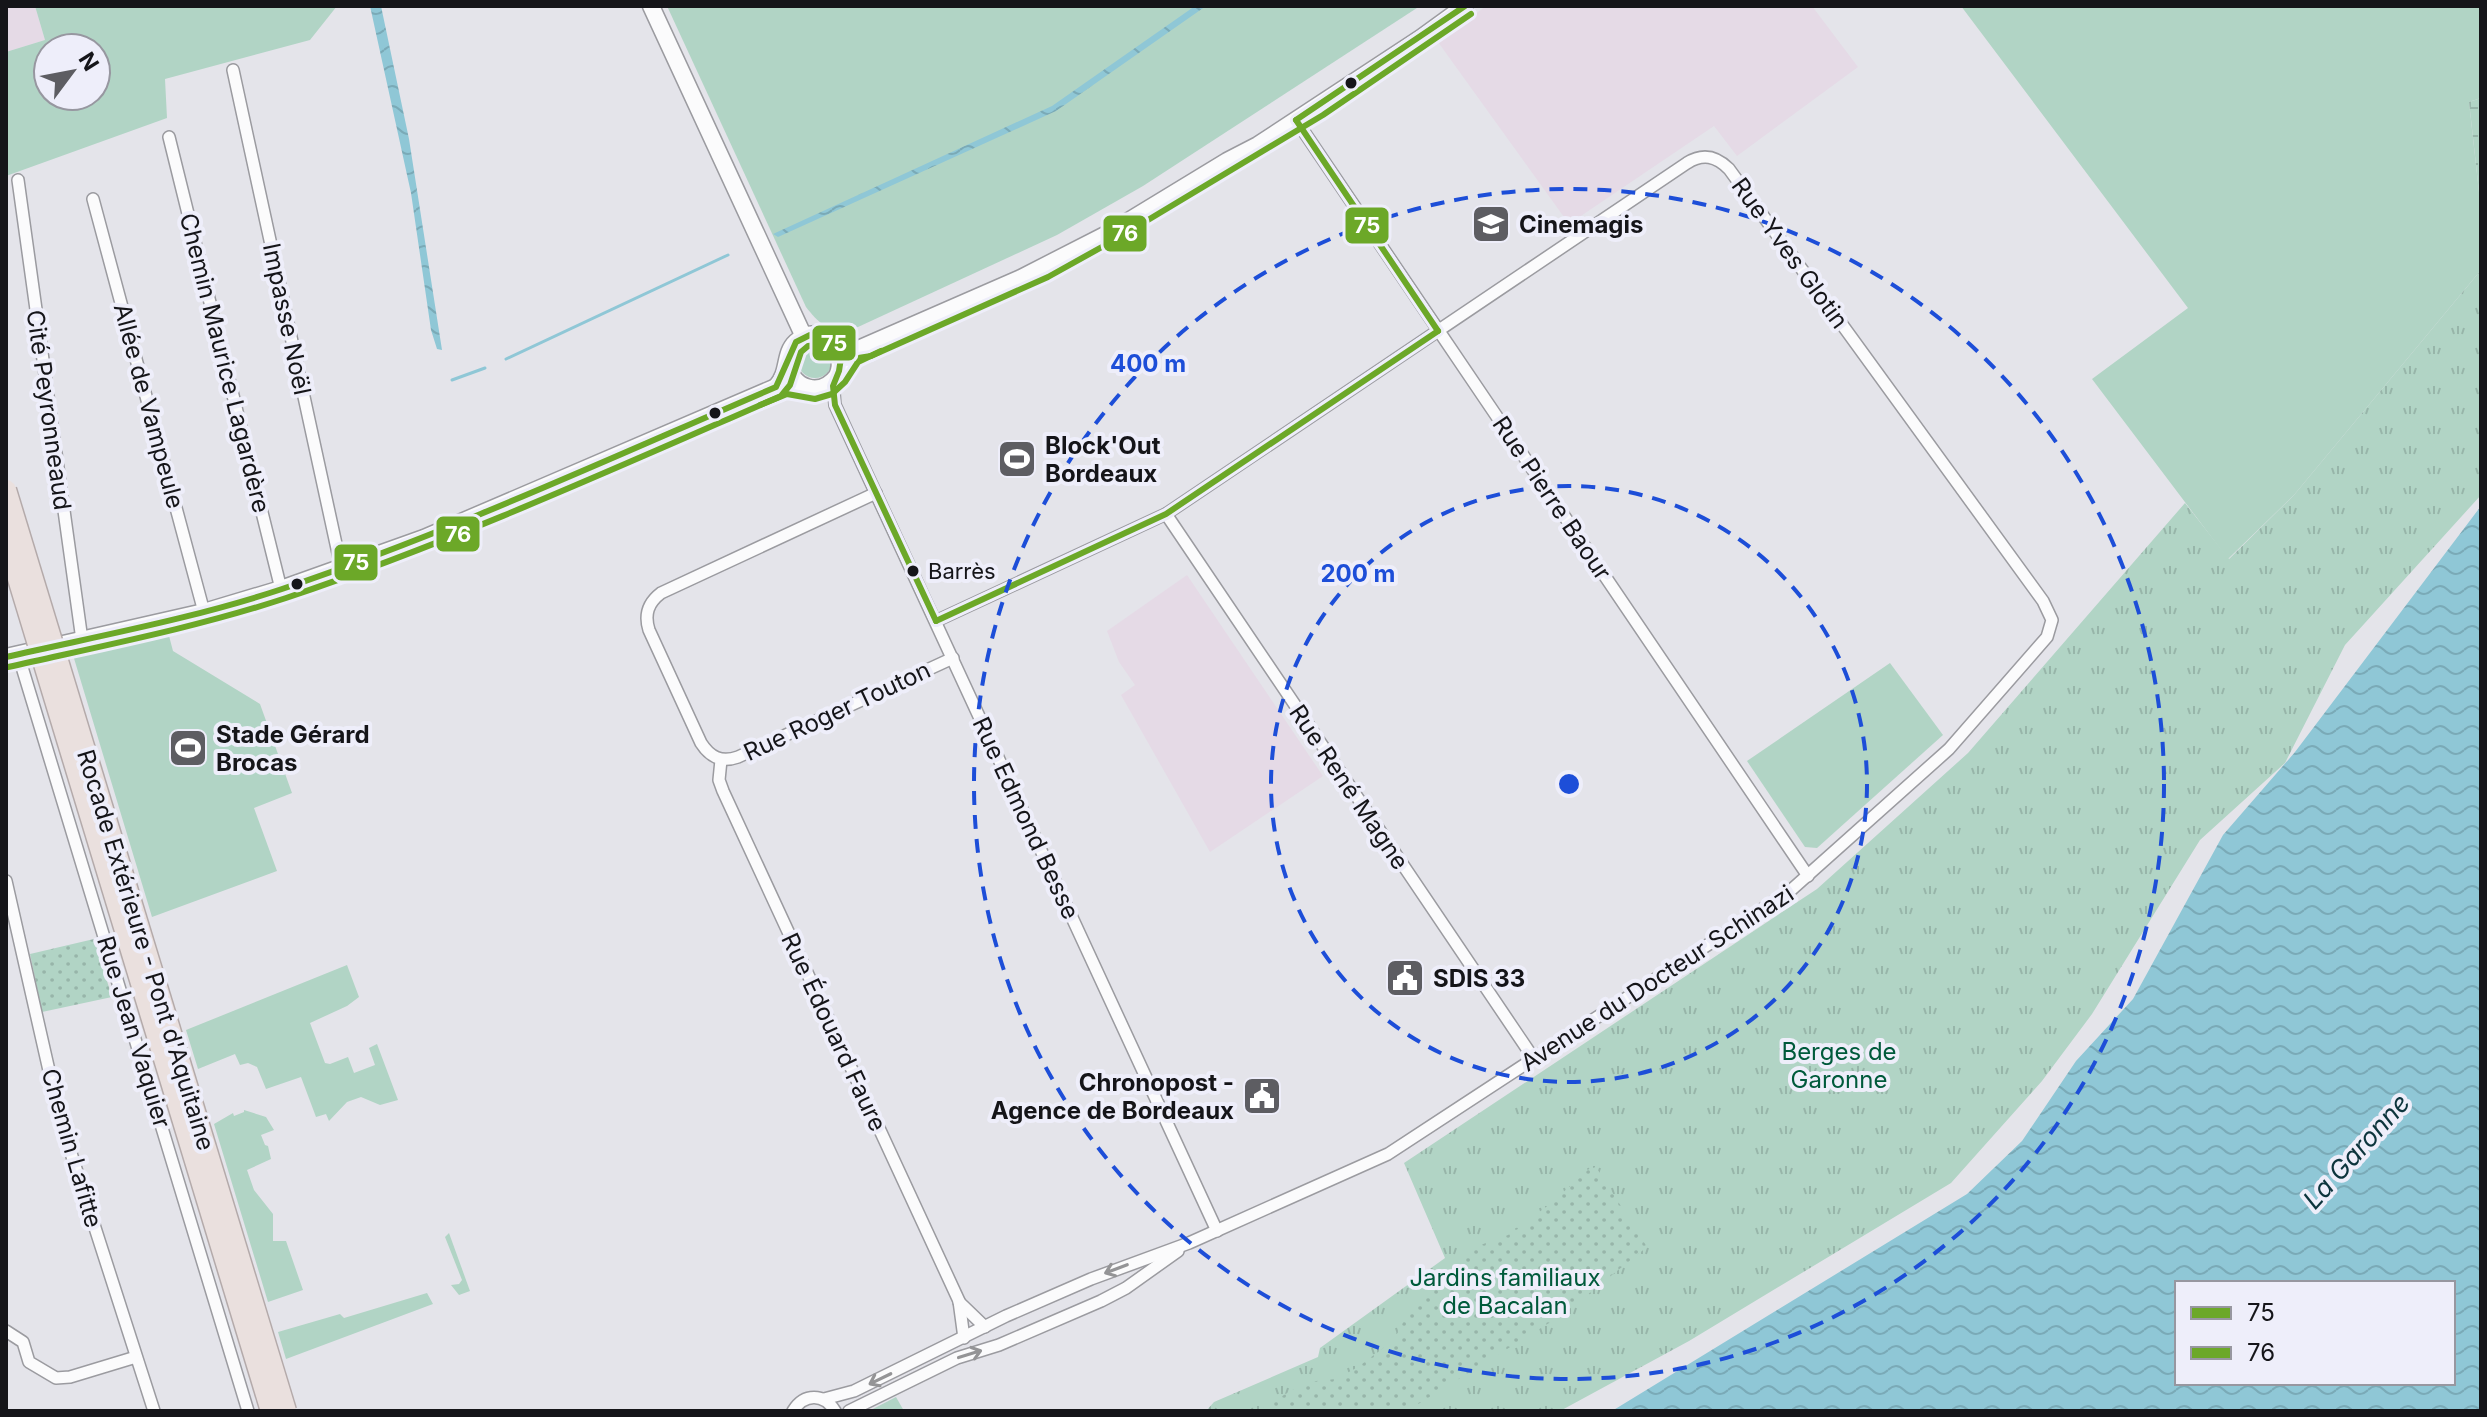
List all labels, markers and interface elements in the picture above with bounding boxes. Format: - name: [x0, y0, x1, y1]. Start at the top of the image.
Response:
- north arrow: [32, 32, 112, 112]
- text: N: [73, 47, 104, 75]
- unlabelled marker: [1343, 75, 1359, 91]
- street label: Rue Yves Glotin: [1726, 172, 1854, 334]
- school or university icon: Cinemagis: [1470, 203, 1512, 245]
- line badge: 75: [1344, 206, 1390, 245]
- street label: Chemin Maurice Lagardère: [174, 210, 276, 516]
- place label: Cinemagis: [1519, 210, 1643, 239]
- text: 75: [1354, 212, 1380, 238]
- line badge: 76: [1102, 214, 1148, 253]
- text: 76: [1112, 220, 1138, 246]
- street label: Impasse Noël: [257, 241, 317, 397]
- street label: Allée de Vampeule: [108, 300, 190, 512]
- street label: Cité Peyronneaud: [21, 308, 77, 512]
- line badge: 75: [811, 324, 857, 362]
- text: 75: [821, 330, 847, 356]
- text: 400 m: [1110, 349, 1186, 378]
- unlabelled marker: [707, 405, 723, 421]
- street label: Rue Pierre Baour: [1487, 411, 1617, 585]
- place label: Block'Out Bordeaux: [1045, 431, 1161, 488]
- sports icon: Block'Out Bordeaux: [996, 438, 1038, 480]
- line badge: 76: [435, 515, 481, 553]
- text: 76: [445, 521, 471, 547]
- line badge: 75: [333, 543, 379, 582]
- text: 75: [343, 549, 369, 575]
- place label: Barrès: [928, 558, 996, 584]
- text: 200 m: [1320, 559, 1396, 588]
- marker: Barrès: [905, 563, 921, 579]
- unlabelled marker: [289, 576, 305, 592]
- street label: Rue Roger Touton: [739, 655, 935, 767]
- street label: Rue René Magne: [1283, 699, 1415, 875]
- street label: Rue Edmond Besse: [966, 712, 1086, 924]
- place label: Stade Gérard Brocas: [216, 720, 370, 777]
- sports icon: Stade Gérard Brocas: [167, 727, 209, 769]
- street label: Rocade Extérieure - Pont d'Aquitaine: [71, 746, 221, 1154]
- centre of rings: [1555, 770, 1583, 798]
- street label: Avenue du Docteur Schinazi: [1515, 879, 1799, 1077]
- street label: Rue Édouard Faure: [775, 928, 894, 1136]
- street label: Rue Jean Vaquier: [91, 932, 177, 1132]
- public building icon: SDIS 33: [1384, 957, 1426, 999]
- place label: SDIS 33: [1433, 964, 1525, 993]
- park label: Berges de Garonne: [1781, 1037, 1897, 1094]
- street label: Chemin Lafitte: [35, 1065, 109, 1231]
- place label: Chronopost - Agence de Bordeaux: [991, 1068, 1234, 1125]
- public building icon: Chronopost - Agence de Bordeaux: [1241, 1075, 1283, 1117]
- water label: La Garonne: [2296, 1087, 2416, 1215]
- one-way arrow: [1104, 1263, 1128, 1277]
- park label: Jardins familiaux de Bacalan: [1409, 1263, 1601, 1320]
- legend: [2175, 1281, 2455, 1385]
- text: 75: [2247, 1298, 2275, 1327]
- text: 76: [2247, 1338, 2275, 1367]
- one-way arrow: [957, 1346, 983, 1361]
- one-way arrow: [869, 1372, 893, 1387]

